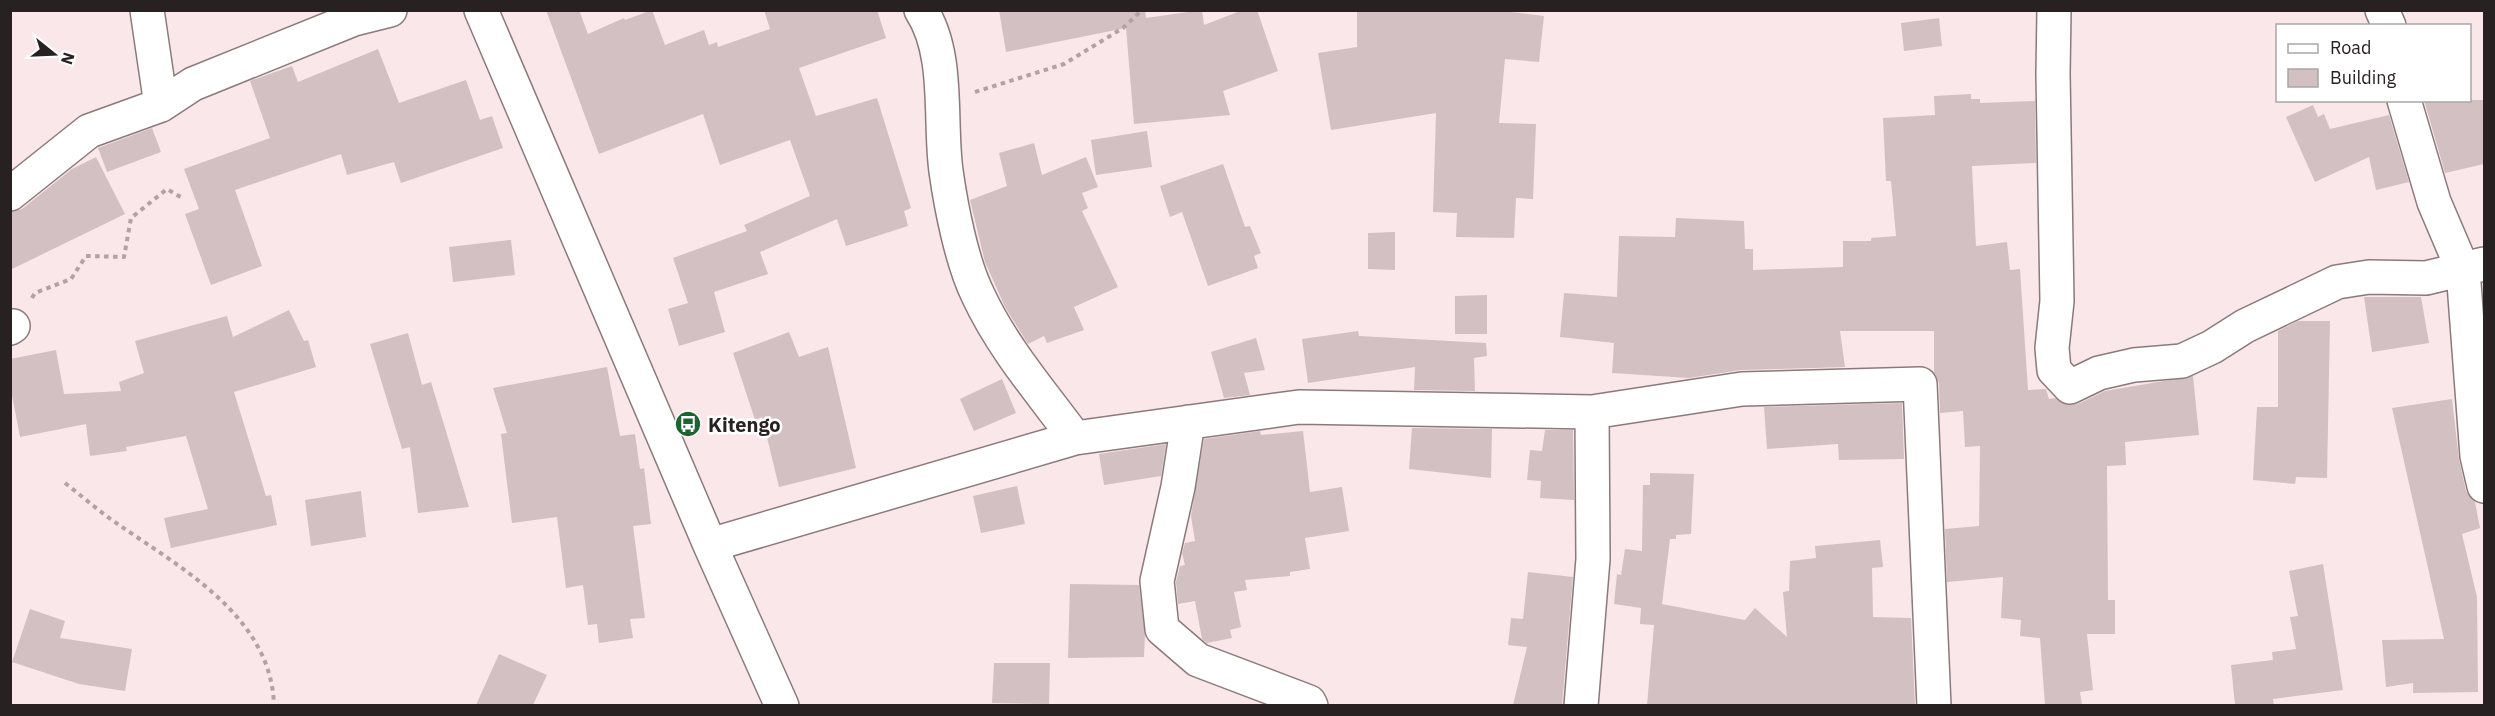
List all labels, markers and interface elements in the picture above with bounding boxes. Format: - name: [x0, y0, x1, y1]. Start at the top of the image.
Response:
- north arrow: [24, 24, 84, 84]
- legend: [2276, 24, 2471, 102]
- text: Road: [2330, 36, 2371, 59]
- text: N: [57, 50, 80, 67]
- text: Building: [2330, 66, 2397, 89]
- bus stop icon: Kitengo: [673, 409, 703, 439]
- place label: Kitengo: [708, 411, 781, 438]

